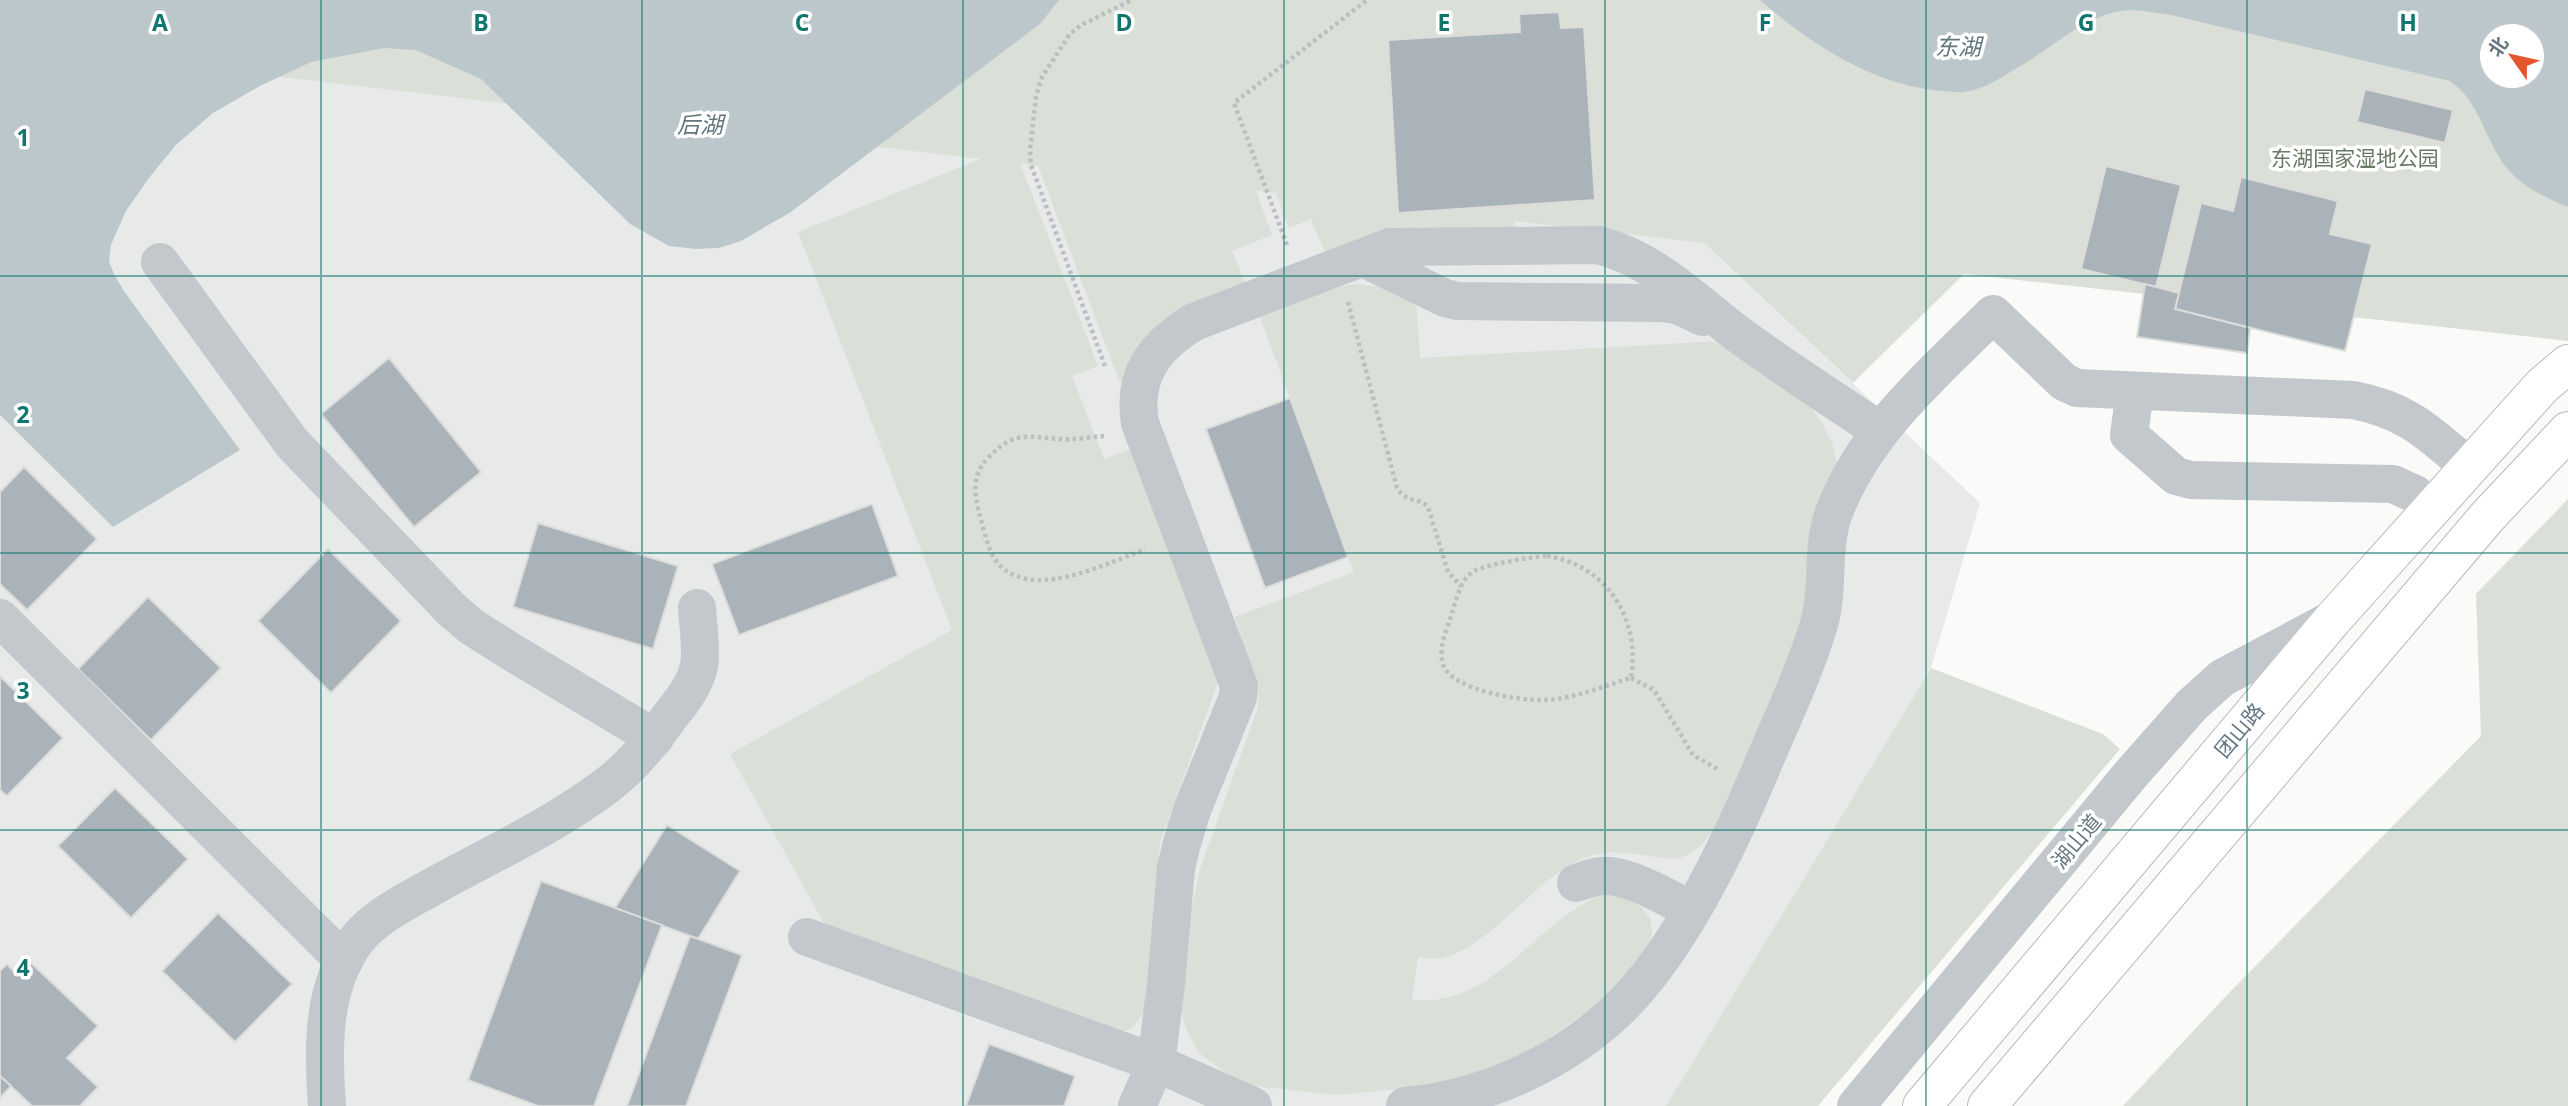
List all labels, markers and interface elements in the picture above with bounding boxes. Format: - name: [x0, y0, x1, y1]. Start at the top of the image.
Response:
- text: A: [152, 6, 168, 38]
- text: B: [473, 6, 489, 38]
- text: C: [795, 6, 809, 38]
- text: D: [1115, 6, 1133, 38]
- text: E: [1438, 6, 1450, 38]
- text: F: [1759, 6, 1771, 38]
- text: G: [2078, 6, 2094, 38]
- text: H: [2399, 6, 2417, 38]
- north arrow: [2477, 21, 2547, 91]
- water label: 东湖: [1935, 30, 1984, 62]
- text: 北: [2482, 31, 2514, 62]
- water label: 后湖: [677, 108, 726, 140]
- text: 1: [16, 121, 30, 153]
- park label: 东湖国家湿地公园: [2271, 144, 2439, 172]
- text: 2: [16, 398, 30, 430]
- text: 3: [16, 674, 30, 706]
- street label: 团山路: [2208, 697, 2270, 763]
- street label: 湖山道: [2045, 808, 2107, 874]
- text: 4: [16, 951, 30, 983]

